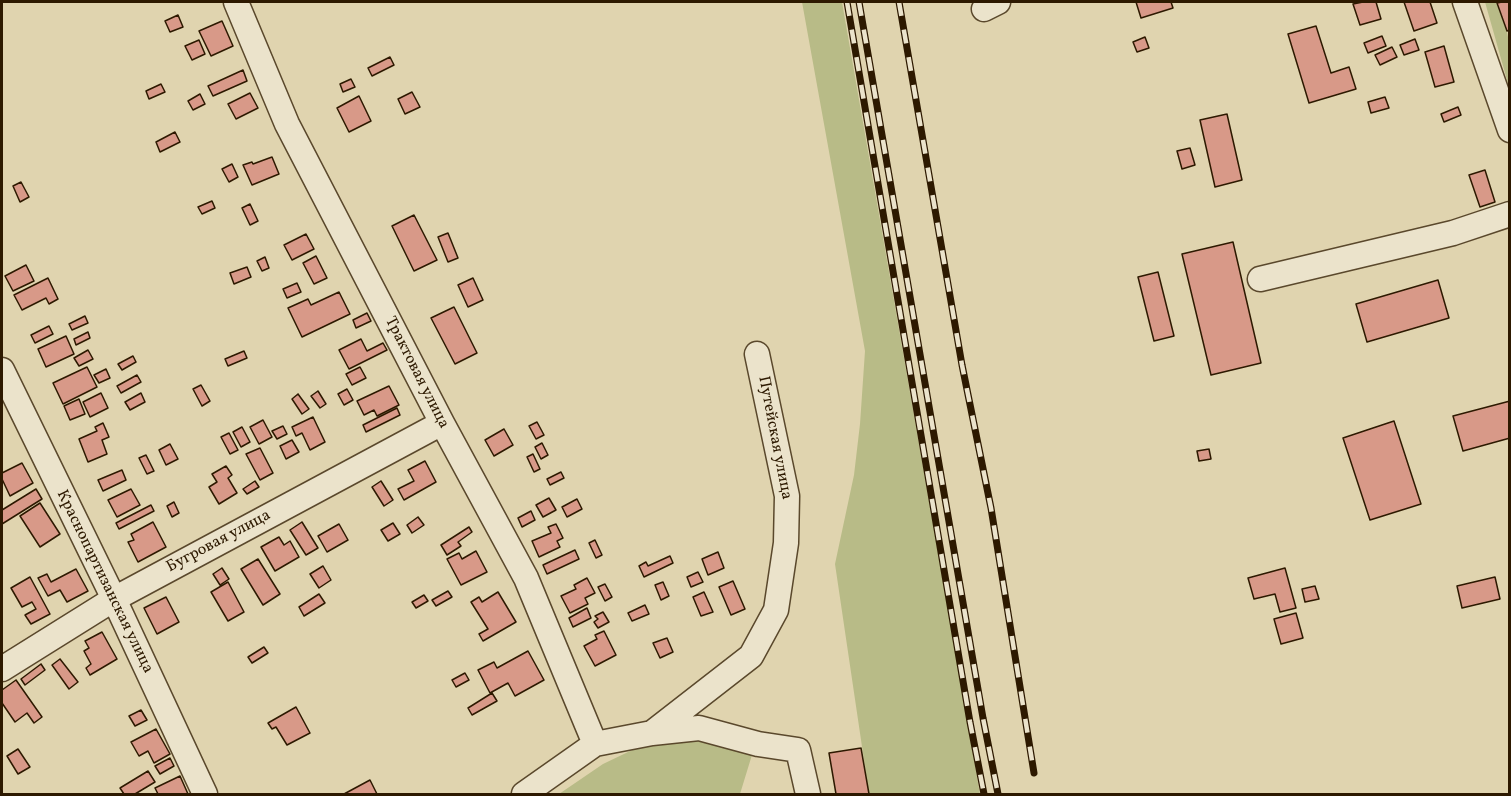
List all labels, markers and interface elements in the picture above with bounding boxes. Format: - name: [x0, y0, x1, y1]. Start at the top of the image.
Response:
- street label: Трактовая улица: [380, 314, 452, 432]
- street label: Путейская улица: [753, 375, 795, 501]
- street label: Краснопартизанская улица: [51, 487, 157, 677]
- street label: Бугровая улица: [164, 506, 274, 578]

